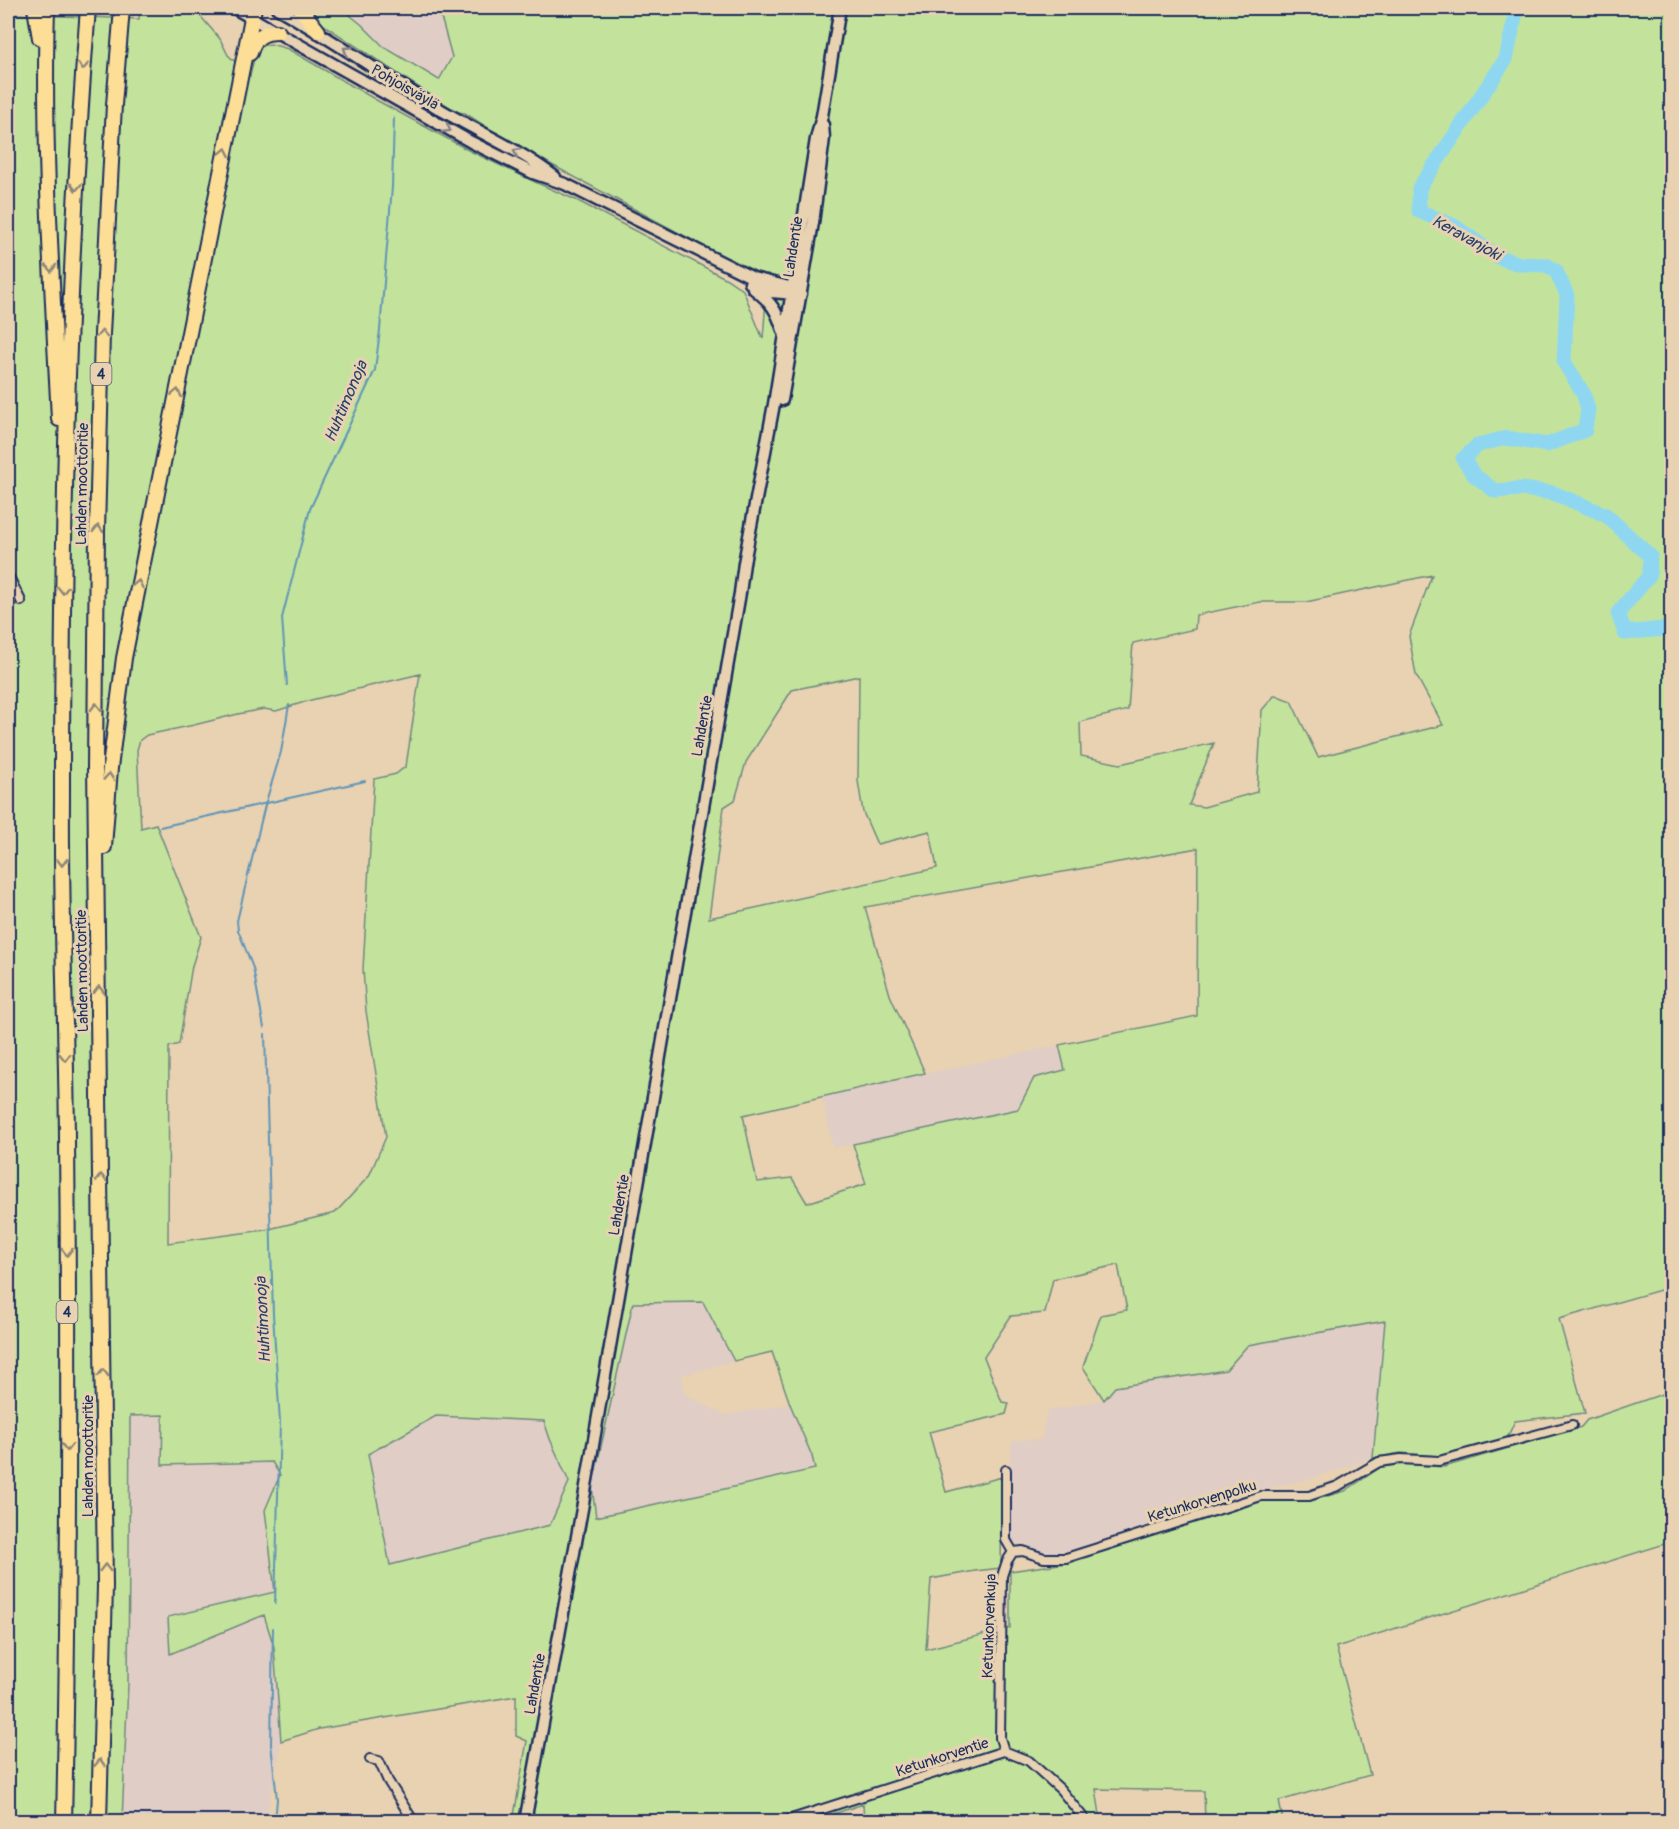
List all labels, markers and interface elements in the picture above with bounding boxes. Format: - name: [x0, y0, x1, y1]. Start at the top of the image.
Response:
- one-way arrow: [343, 46, 354, 57]
- street label: Pohjoisväylä: [367, 60, 442, 114]
- one-way arrow: [77, 61, 90, 70]
- one-way arrow: [441, 121, 451, 133]
- one-way arrow: [218, 148, 231, 158]
- one-way arrow: [512, 148, 523, 159]
- one-way arrow: [70, 182, 83, 191]
- water label: Keravanjoki: [1429, 211, 1506, 266]
- street label: Lahdentie: [779, 215, 808, 279]
- one-way arrow: [44, 263, 57, 272]
- one-way arrow: [96, 329, 109, 338]
- water label: Huhtimonoja: [320, 356, 373, 445]
- road number: 4: [90, 363, 112, 385]
- one-way arrow: [170, 388, 183, 398]
- street label: Lahden moottoritie: [72, 422, 93, 545]
- one-way arrow: [91, 524, 104, 533]
- one-way arrow: [131, 579, 144, 589]
- one-way arrow: [57, 586, 69, 595]
- street label: Lahdentie: [688, 694, 717, 758]
- one-way arrow: [90, 702, 102, 711]
- one-way arrow: [102, 772, 115, 781]
- one-way arrow: [56, 857, 68, 866]
- street label: Lahden moottoritie: [72, 909, 93, 1032]
- one-way arrow: [93, 985, 105, 994]
- one-way arrow: [59, 1052, 71, 1061]
- street label: Lahdentie: [605, 1173, 634, 1237]
- one-way arrow: [95, 1174, 108, 1183]
- one-way arrow: [61, 1247, 73, 1256]
- water label: Huhtimonoja: [251, 1275, 275, 1364]
- road number: 4: [56, 1301, 78, 1323]
- one-way arrow: [97, 1369, 109, 1378]
- street label: Lahden moottoritie: [79, 1394, 98, 1517]
- one-way arrow: [61, 1442, 73, 1451]
- street label: Ketunkorvenpolku: [1145, 1476, 1259, 1527]
- one-way arrow: [99, 1564, 111, 1573]
- street label: Ketunkorvenkuja: [978, 1573, 1001, 1679]
- street label: Lahdentie: [521, 1652, 550, 1716]
- street label: Ketunkorventie: [893, 1733, 992, 1781]
- one-way arrow: [94, 1759, 107, 1768]

